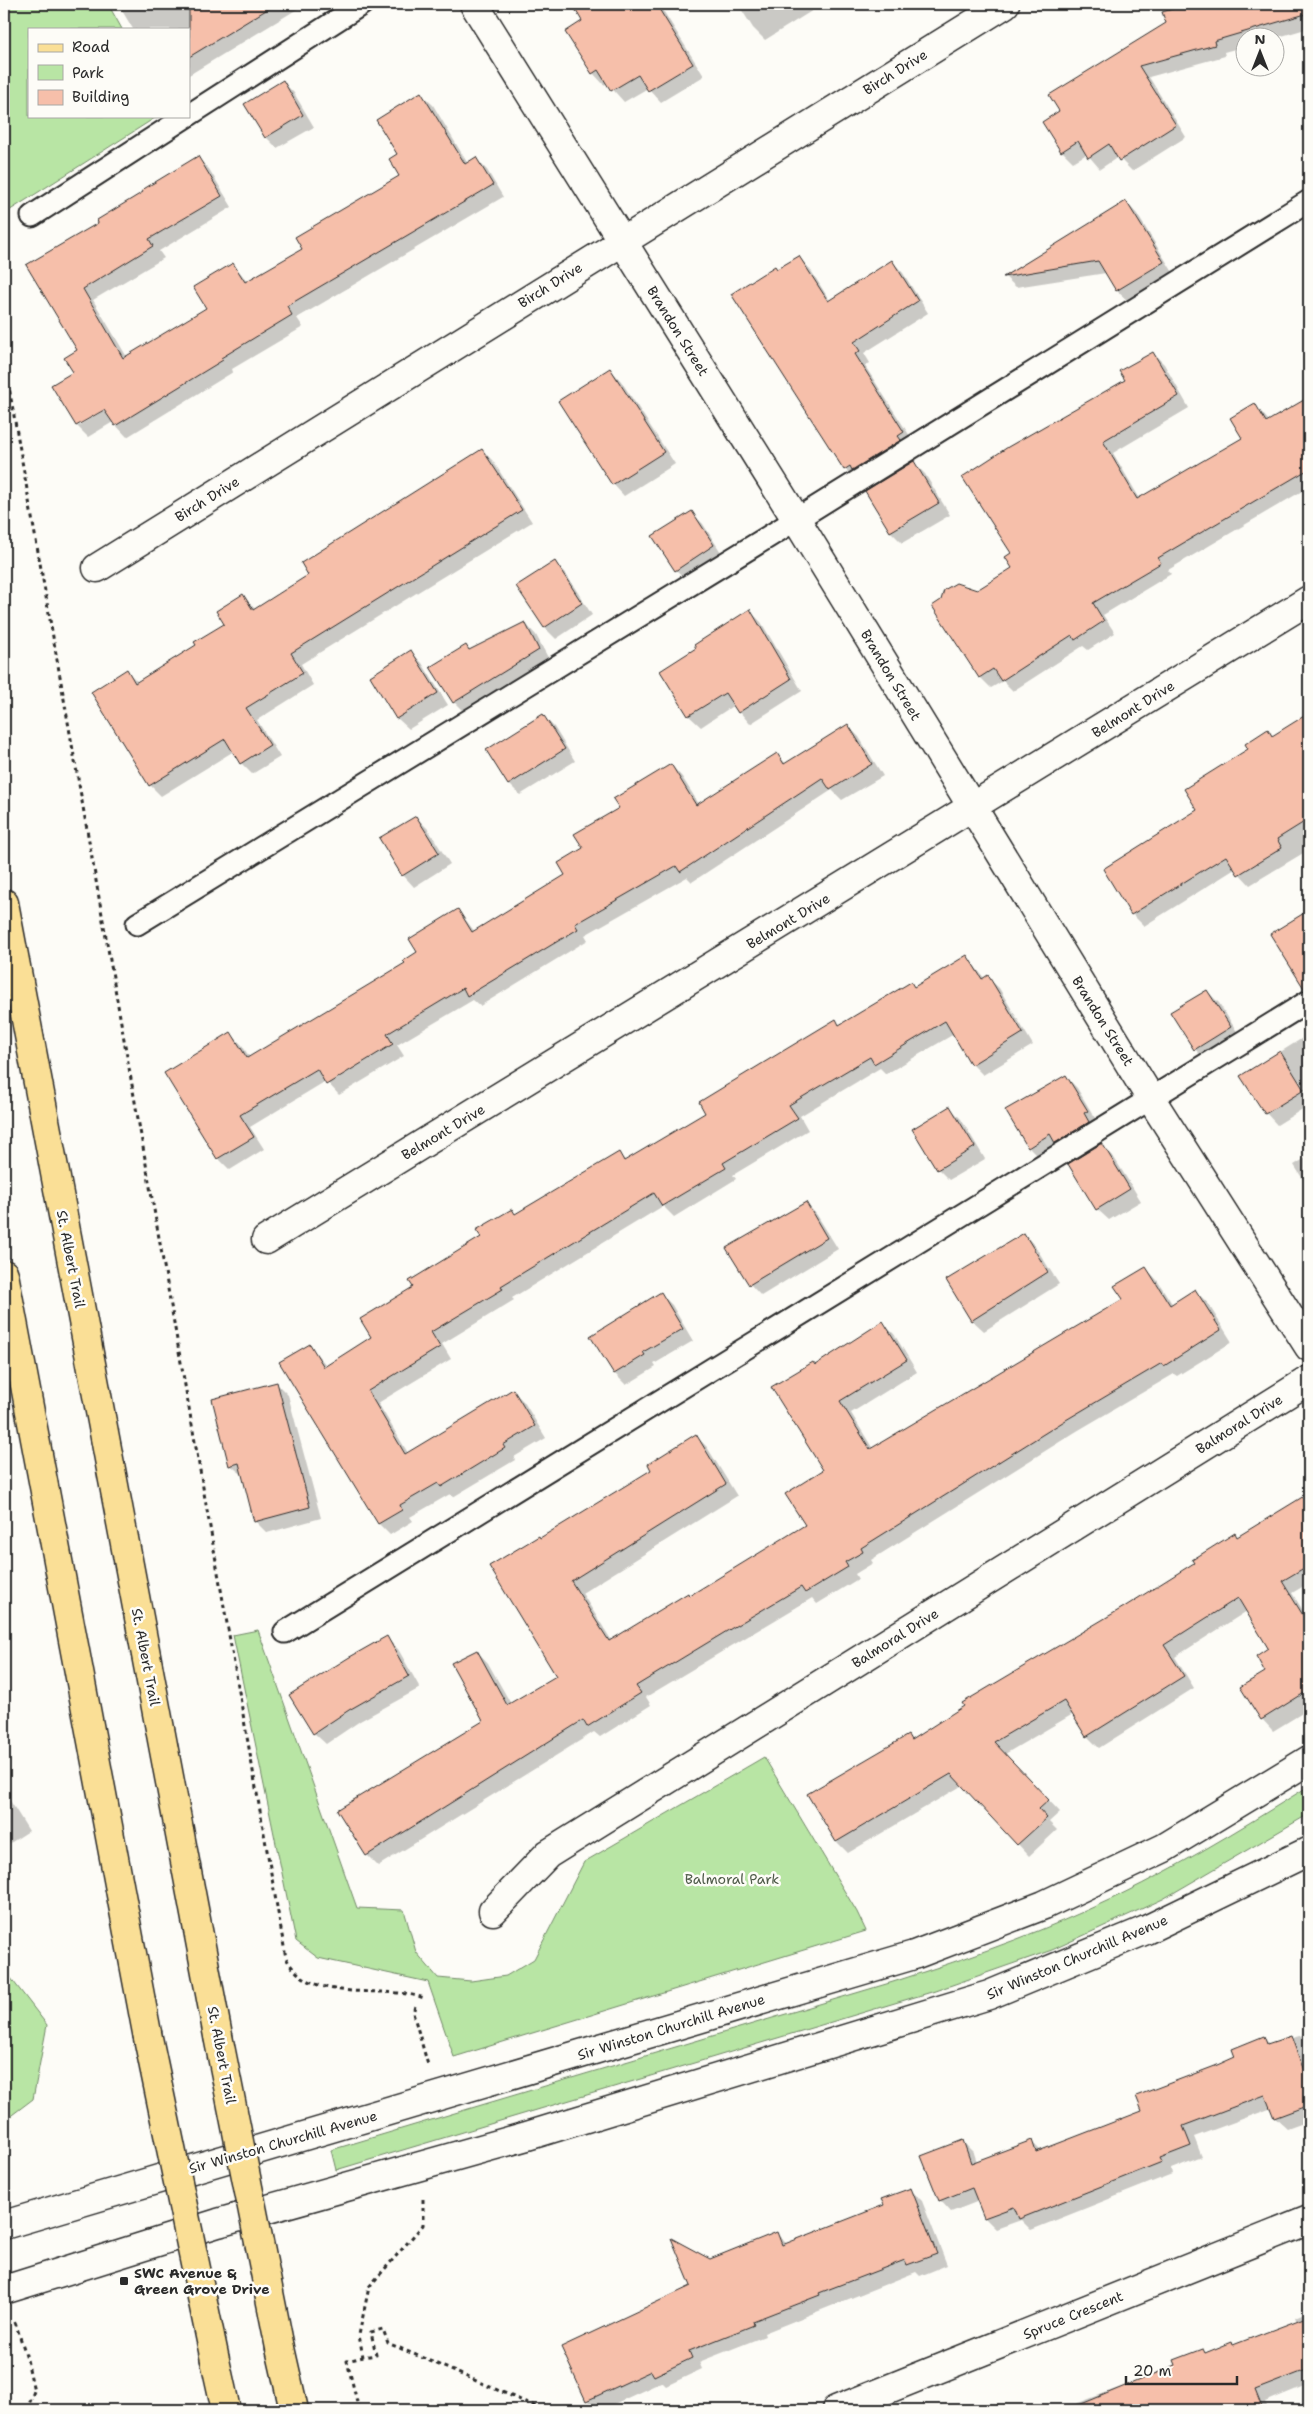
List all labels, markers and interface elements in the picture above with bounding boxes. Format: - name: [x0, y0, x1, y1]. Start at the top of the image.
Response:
- legend: [28, 28, 190, 118]
- north arrow: [1236, 28, 1286, 78]
- text: N: [1254, 30, 1266, 48]
- text: Road: [72, 37, 110, 57]
- street label: Birch Drive: [859, 45, 931, 99]
- text: Park: [72, 63, 104, 83]
- text: Building: [72, 87, 129, 107]
- street label: Birch Drive: [514, 258, 586, 312]
- street label: Brandon Street: [643, 283, 713, 379]
- street label: Birch Drive: [171, 472, 243, 526]
- street label: Brandon Street: [857, 626, 925, 724]
- street label: Belmont Drive: [1088, 676, 1178, 742]
- street label: Belmont Drive: [743, 889, 833, 953]
- street label: Brandon Street: [1068, 973, 1138, 1069]
- street label: Belmont Drive: [398, 1100, 488, 1164]
- street label: St. Albert Trail: [53, 1209, 89, 1310]
- street label: Balmoral Drive: [1192, 1390, 1286, 1458]
- street label: Balmoral Drive: [848, 1604, 942, 1672]
- street label: St. Albert Trail: [128, 1607, 164, 1708]
- park label: Balmoral Park: [685, 1870, 779, 1888]
- street label: Sir Winston Churchill Avenue: [984, 1911, 1170, 2003]
- street label: Sir Winston Churchill Avenue: [575, 1990, 767, 2064]
- street label: St. Albert Trail: [204, 2005, 240, 2106]
- street label: Sir Winston Churchill Avenue: [187, 2106, 379, 2178]
- place label: SWC Avenue & Green Grove Drive: [134, 2264, 270, 2298]
- marker: SWC Avenue & Green Grove Drive: [118, 2275, 130, 2287]
- street label: Spruce Crescent: [1020, 2287, 1126, 2343]
- scale bar: [1126, 2354, 1237, 2386]
- text: 20 m: [1133, 2361, 1172, 2381]

